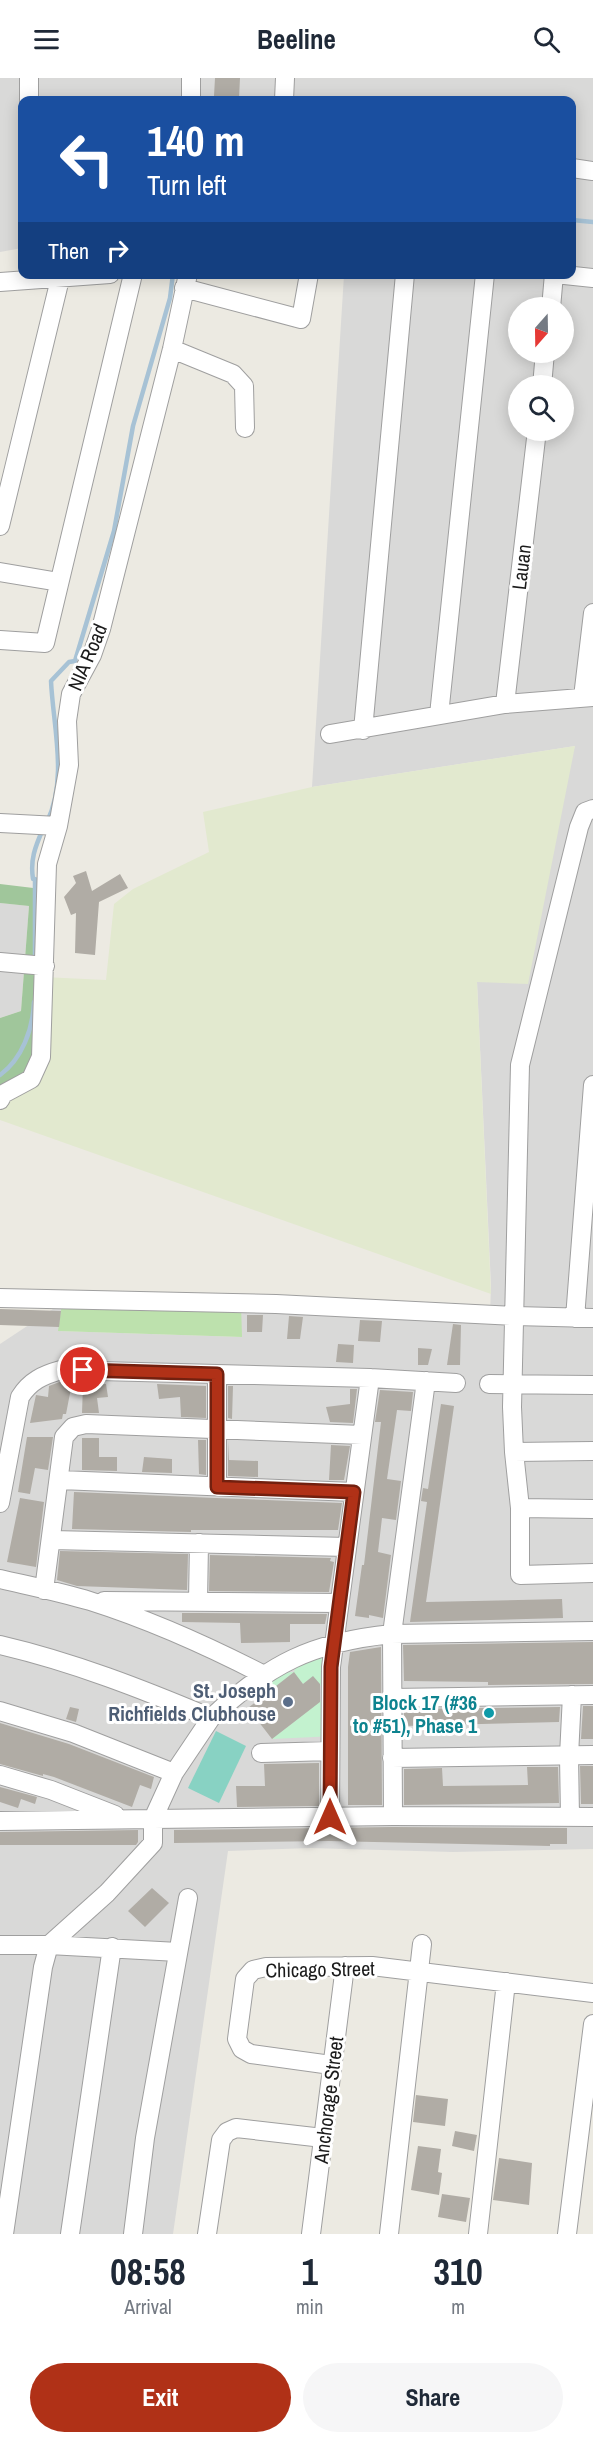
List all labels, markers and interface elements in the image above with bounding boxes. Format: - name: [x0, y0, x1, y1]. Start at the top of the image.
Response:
- text: Beeline: [257, 21, 336, 57]
- icon: menu: [30, 23, 63, 56]
- icon: search: [530, 23, 563, 56]
- text: 140 m: [147, 113, 245, 169]
- icon: left: [48, 120, 126, 198]
- text: Turn left: [147, 167, 226, 203]
- icon: right: [101, 234, 134, 267]
- text: Then: [48, 236, 89, 266]
- north arrow: [508, 297, 574, 363]
- map controls: [508, 297, 574, 441]
- button: search: [508, 375, 574, 441]
- street label: Lauan: [505, 543, 537, 591]
- street label: NIA Road: [61, 619, 113, 695]
- pin: [57, 1344, 108, 1395]
- icon: arrive: [66, 1353, 99, 1386]
- place label: St. Joseph Richfields Clubhouse: [108, 1677, 276, 1727]
- place label: Block 17 (#36 to #51), Phase 1: [353, 1689, 478, 1739]
- marker: St. Joseph Richfields Clubhouse: [281, 1695, 295, 1709]
- marker: Block 17 (#36 to #51), Phase 1: [482, 1706, 496, 1720]
- position arrow: [298, 1785, 362, 1849]
- street label: Chicago Street: [265, 1955, 375, 1983]
- street label: Anchorage Street: [307, 2035, 349, 2166]
- text: 08:58: [110, 2248, 186, 2296]
- text: 1: [301, 2248, 318, 2296]
- text: 310: [434, 2248, 483, 2296]
- text: Arrival: [124, 2293, 172, 2320]
- text: min: [296, 2293, 323, 2320]
- text: m: [451, 2293, 465, 2320]
- button: Exit: [30, 2363, 291, 2432]
- button: Share: [303, 2363, 563, 2432]

